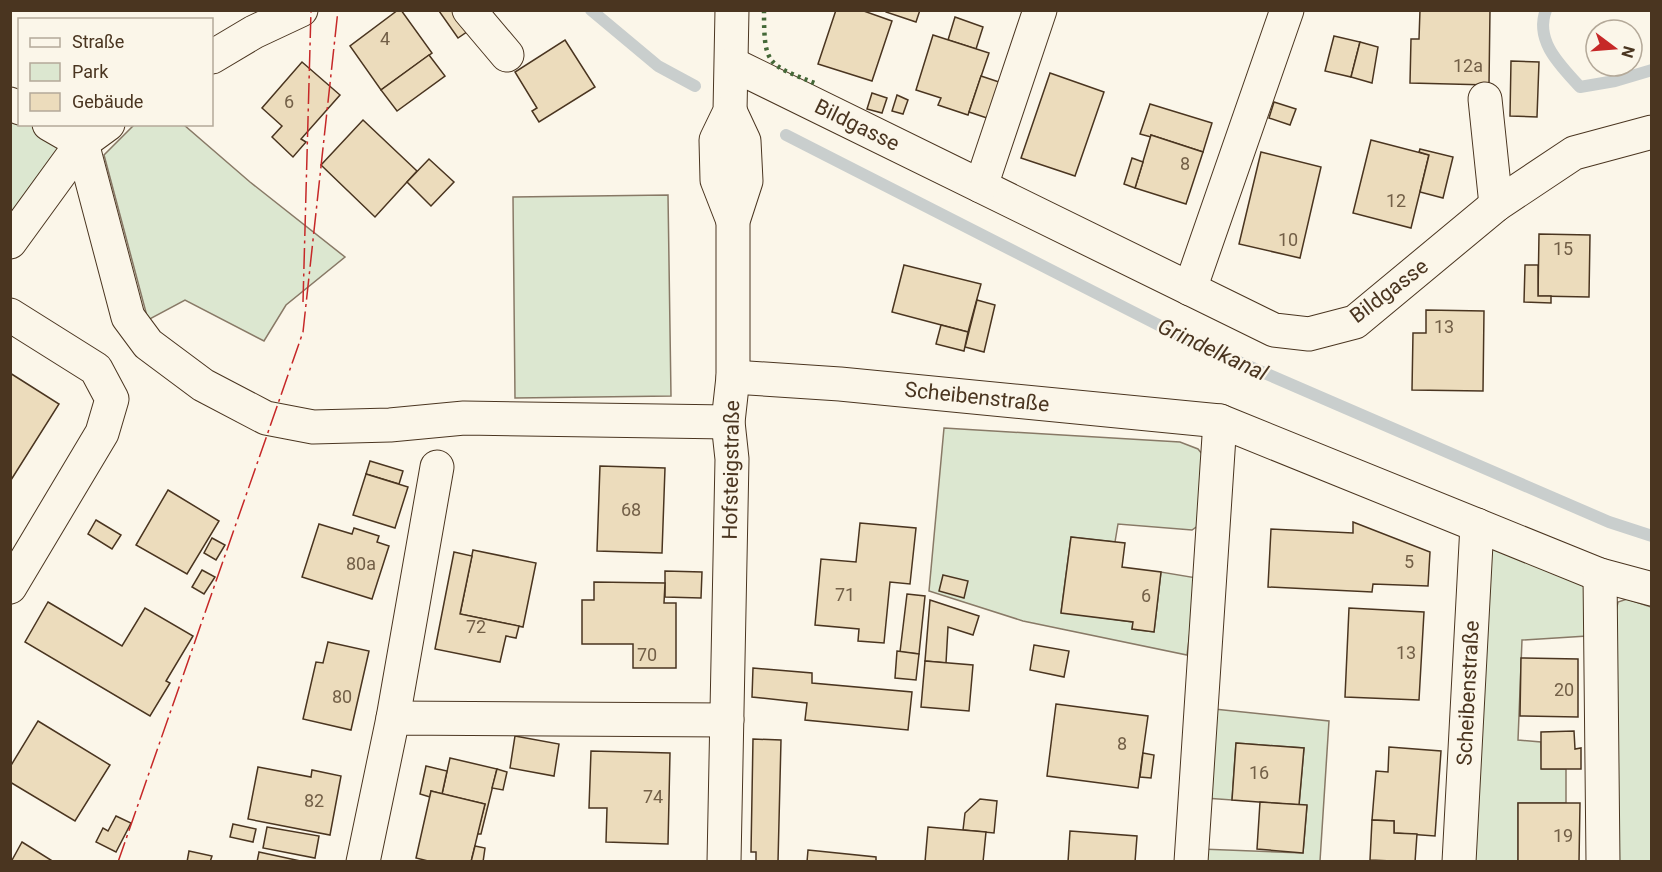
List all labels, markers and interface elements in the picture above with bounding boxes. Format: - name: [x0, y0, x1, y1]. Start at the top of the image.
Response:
- legend: [18, 18, 213, 126]
- north arrow: [1584, 18, 1644, 78]
- house number: 4: [380, 28, 390, 49]
- text: Straße: [72, 31, 124, 52]
- text: N: [1617, 44, 1639, 60]
- house number: 12a: [1453, 55, 1483, 76]
- text: Park: [72, 61, 109, 82]
- text: Gebäude: [72, 91, 143, 112]
- house number: 6: [284, 91, 294, 112]
- street label: Bildgasse: [811, 94, 903, 156]
- house number: 8: [1180, 153, 1190, 174]
- house number: 12: [1386, 190, 1406, 211]
- house number: 10: [1278, 229, 1298, 250]
- house number: 15: [1553, 238, 1573, 259]
- street label: Bildgasse: [1345, 254, 1433, 328]
- water label: Grindelkanal: [1154, 313, 1272, 386]
- house number: 13: [1434, 316, 1454, 337]
- street label: Scheibenstraße: [904, 377, 1050, 417]
- street label: Hofsteigstraße: [718, 400, 744, 540]
- house number: 68: [621, 499, 641, 520]
- house number: 5: [1404, 551, 1414, 572]
- house number: 80a: [346, 553, 376, 574]
- house number: 71: [835, 584, 855, 605]
- house number: 6: [1141, 585, 1151, 606]
- house number: 72: [466, 616, 486, 637]
- street label: Scheibenstraße: [1452, 620, 1484, 766]
- house number: 13: [1396, 642, 1416, 663]
- house number: 70: [637, 644, 657, 665]
- house number: 20: [1554, 679, 1574, 700]
- house number: 80: [332, 686, 352, 707]
- house number: 8: [1117, 733, 1127, 754]
- house number: 16: [1249, 762, 1269, 783]
- house number: 74: [643, 786, 663, 807]
- house number: 82: [304, 790, 324, 811]
- house number: 19: [1553, 825, 1573, 846]

